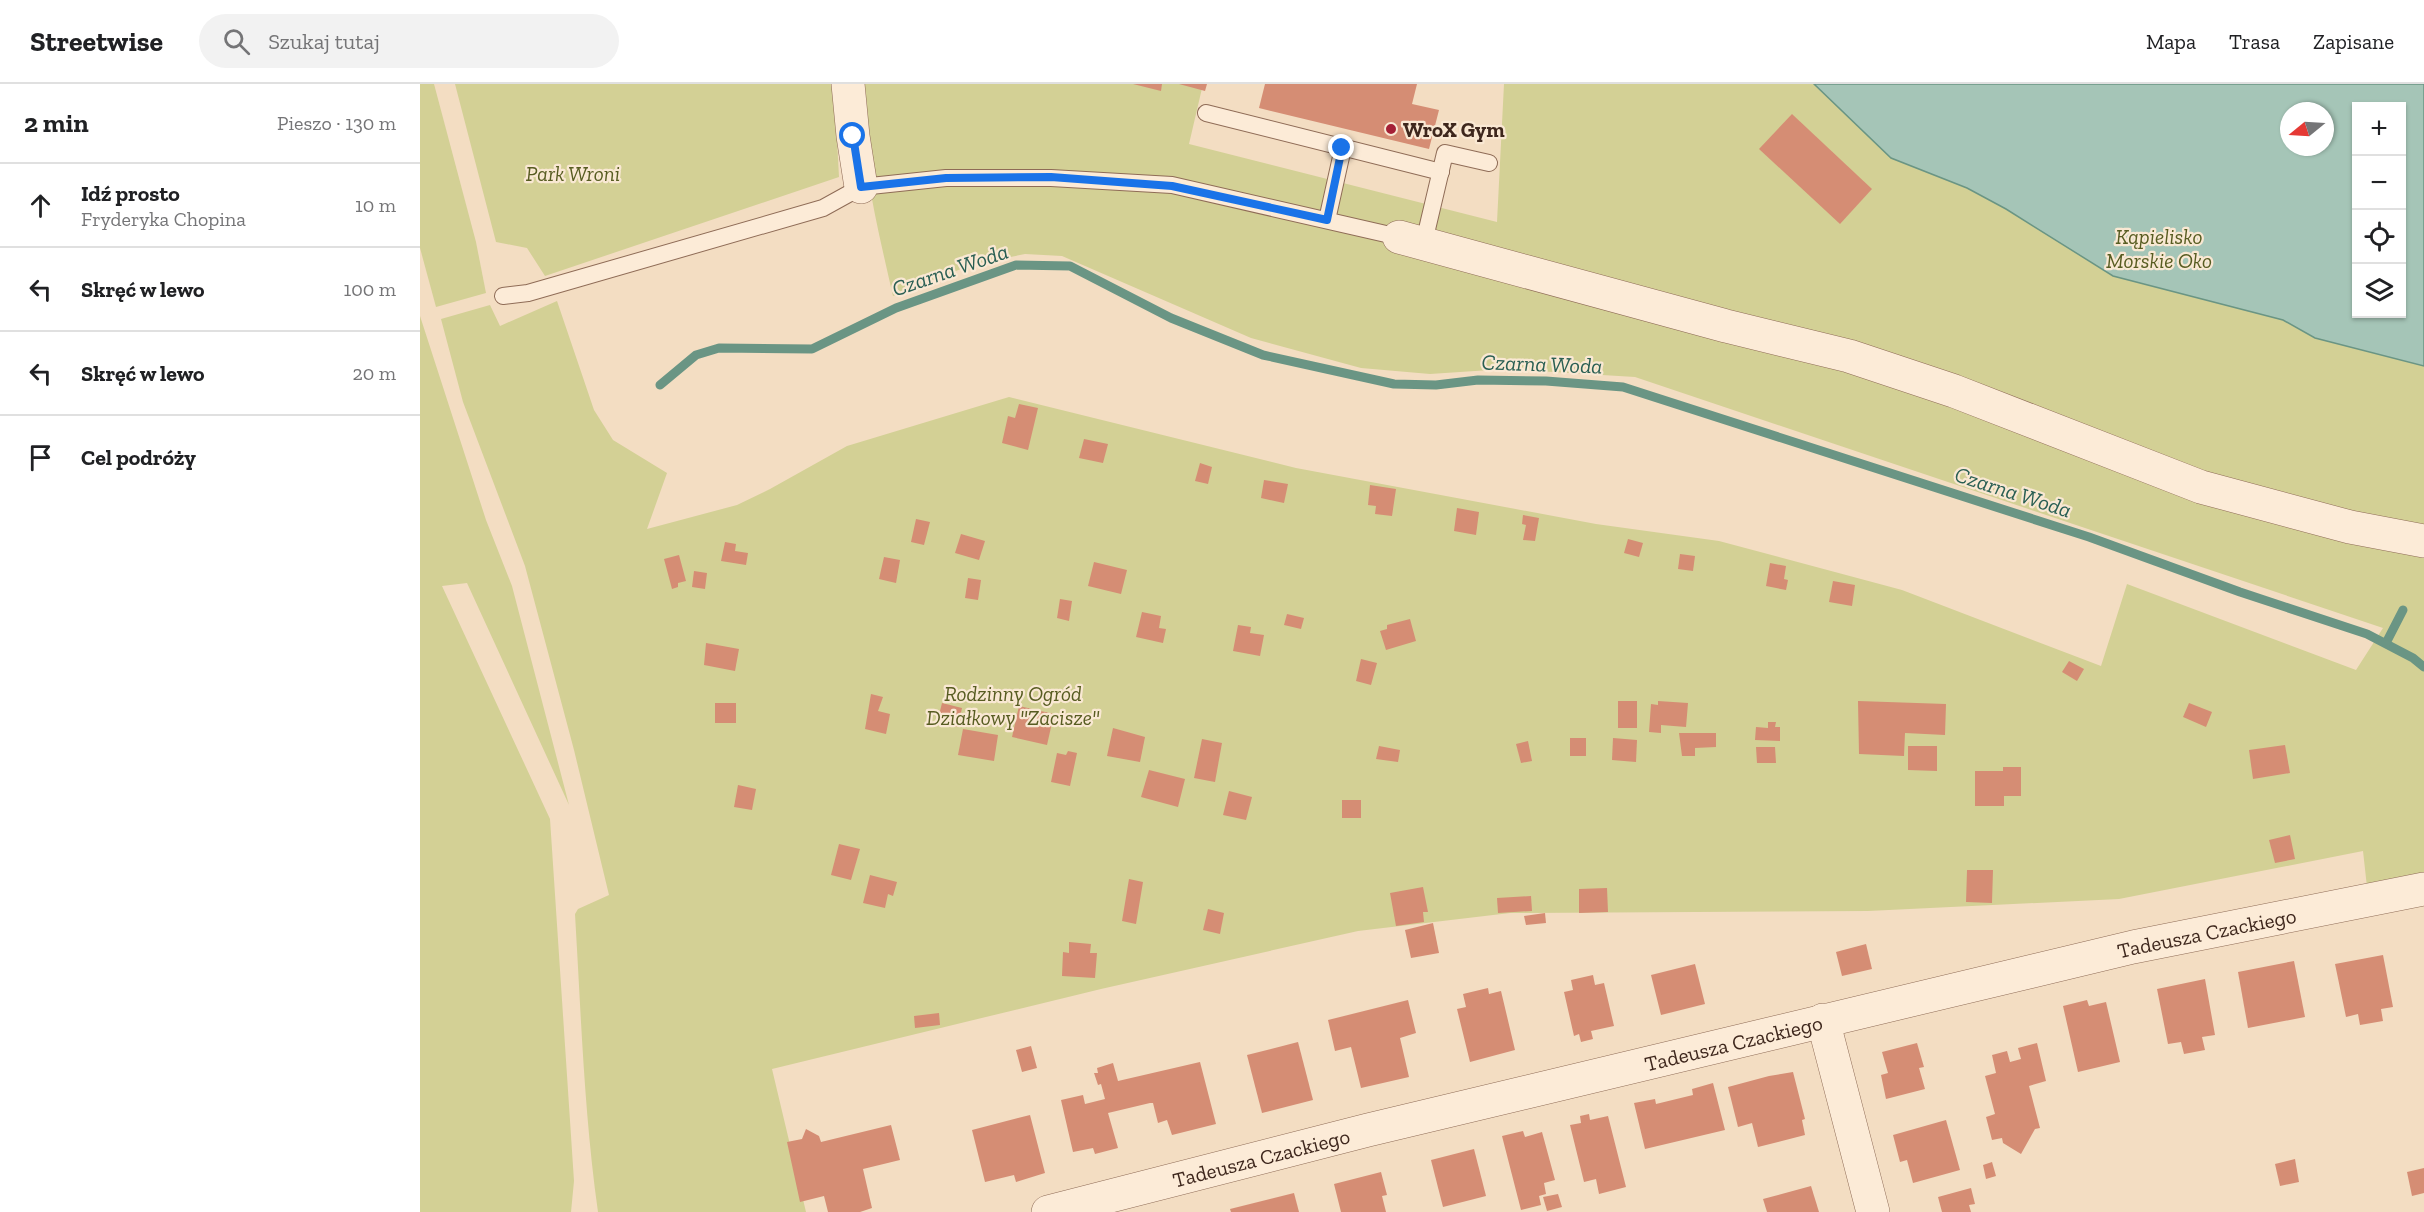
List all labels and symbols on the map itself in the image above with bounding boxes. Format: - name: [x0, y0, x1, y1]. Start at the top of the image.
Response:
- north arrow: [2280, 102, 2334, 156]
- place label: WroX Gym: [1403, 117, 1505, 142]
- route start: [839, 122, 865, 148]
- marker: WroX Gym: [1384, 122, 1398, 136]
- route end: [1328, 134, 1354, 160]
- park label: Park Wroni: [526, 161, 620, 186]
- park label: Kąpielisko Morskie Oko: [2106, 224, 2212, 273]
- water label: Czarna Woda: [888, 238, 1012, 302]
- water label: Czarna Woda: [1481, 348, 1603, 380]
- water label: Czarna Woda: [1951, 460, 2075, 524]
- park label: Rodzinny Ogród Działkowy "Zacisze": [926, 681, 1100, 730]
- street label: Tadeusza Czackiego: [2115, 902, 2298, 963]
- street label: Tadeusza Czackiego: [1642, 1009, 1825, 1076]
- street label: Tadeusza Czackiego: [1170, 1123, 1352, 1192]

